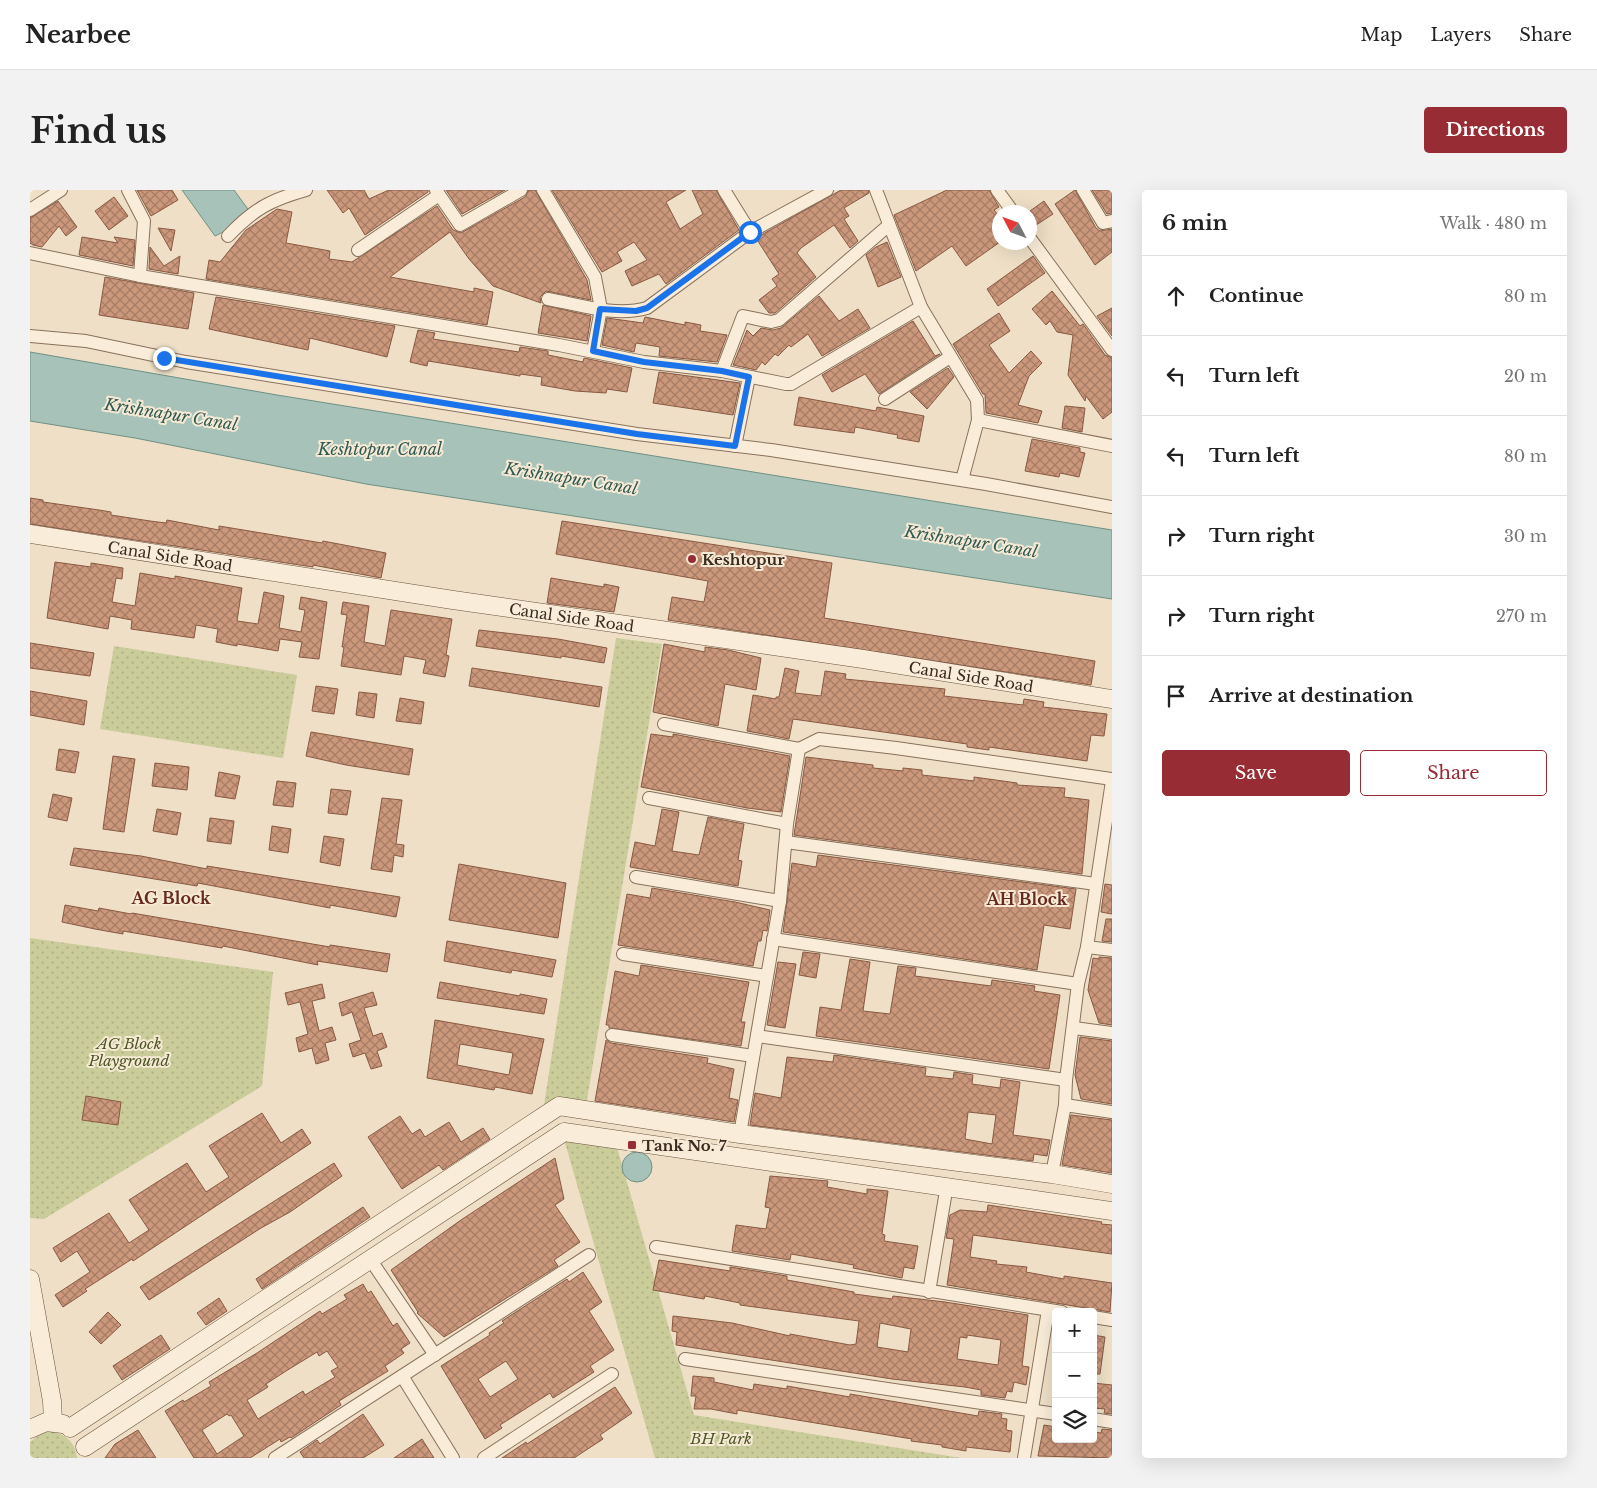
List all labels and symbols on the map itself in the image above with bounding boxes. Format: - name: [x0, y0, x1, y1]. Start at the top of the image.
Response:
- north arrow: [992, 205, 1037, 250]
- route start: [739, 221, 762, 244]
- route end: [153, 347, 176, 370]
- water label: Krishnapur Canal: [102, 393, 240, 435]
- water label: Keshtopur Canal: [317, 439, 443, 459]
- water label: Krishnapur Canal: [502, 457, 640, 499]
- water label: Krishnapur Canal: [902, 520, 1040, 562]
- street label: Canal Side Road: [107, 537, 234, 575]
- place label: Keshtopur: [702, 550, 785, 569]
- marker: Keshtopur: [686, 553, 698, 565]
- street label: Canal Side Road: [508, 599, 635, 635]
- street label: Canal Side Road: [908, 657, 1035, 696]
- district label: AG Block: [130, 888, 211, 908]
- district label: AH Block: [986, 889, 1068, 909]
- park label: AG Block Playground: [88, 1034, 169, 1070]
- place label: Tank No. 7: [642, 1136, 727, 1155]
- marker: Tank No. 7: [626, 1139, 638, 1151]
- park label: BH Park: [689, 1429, 752, 1448]

